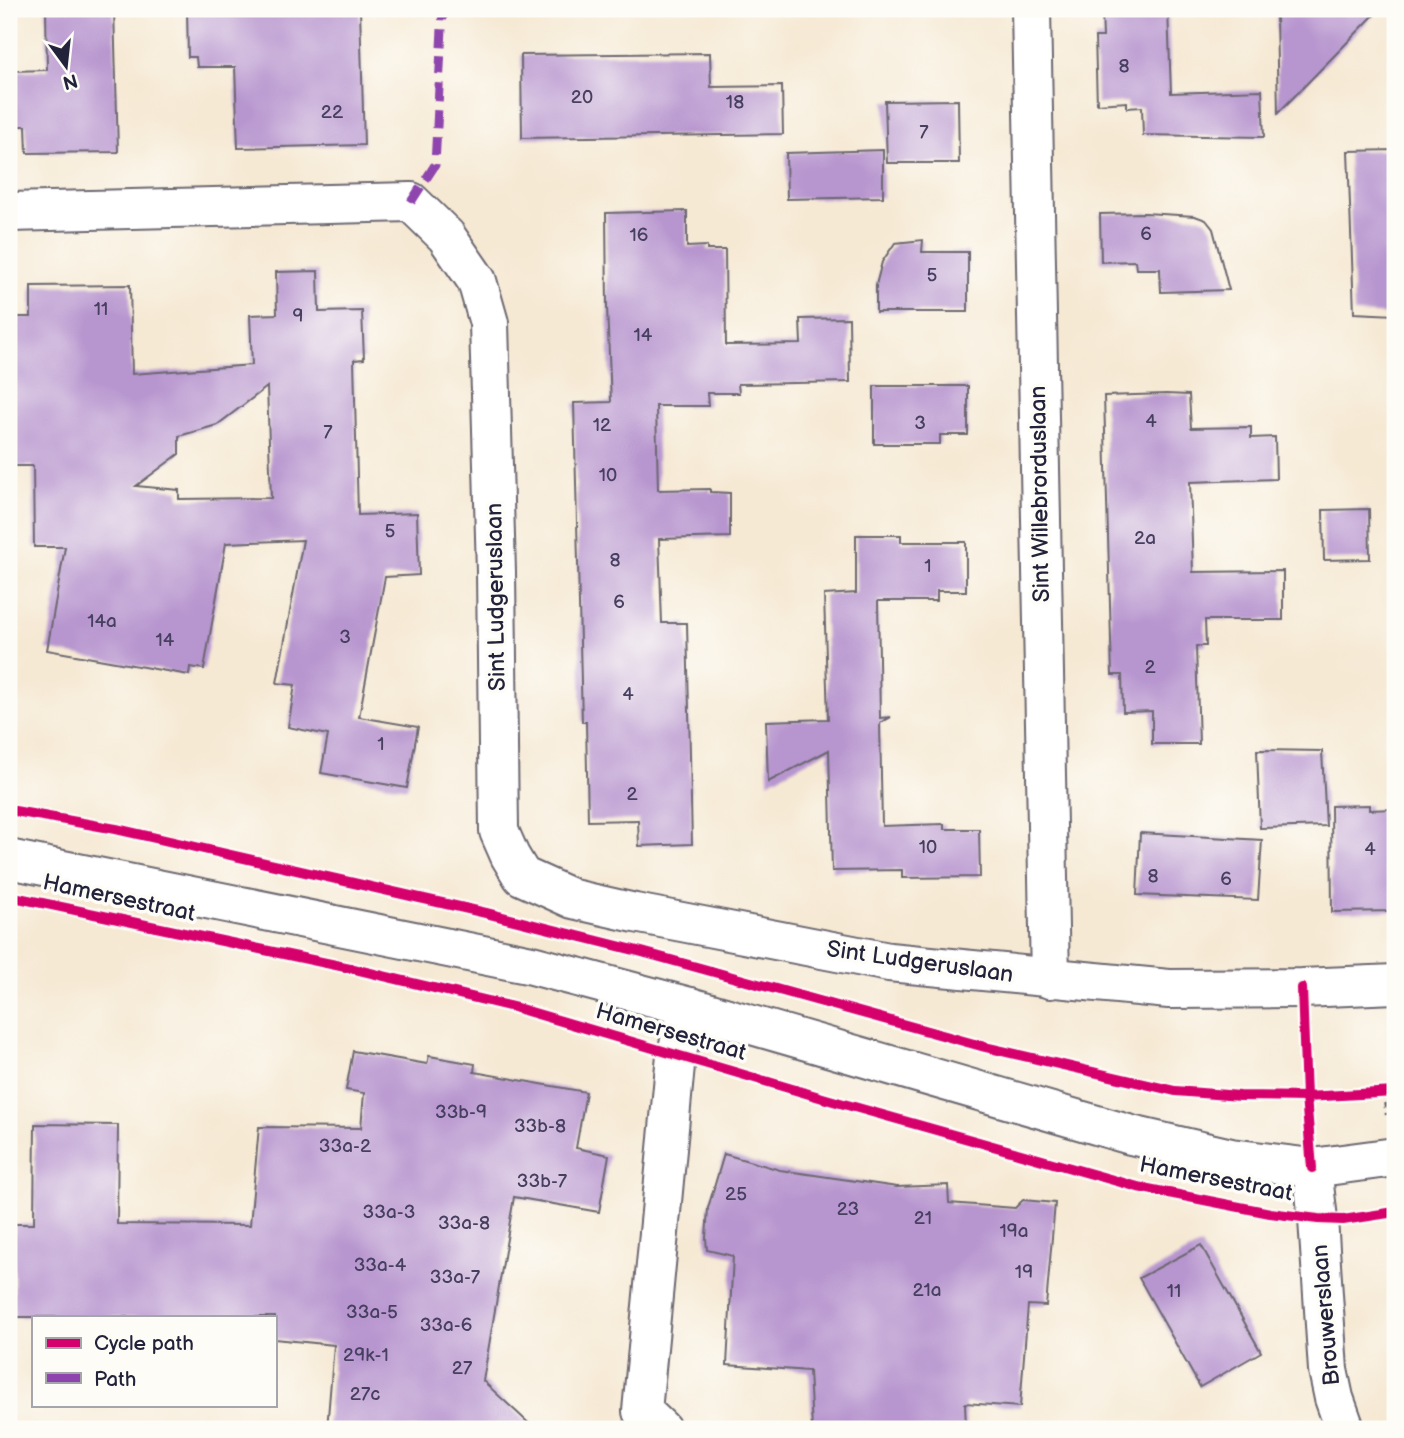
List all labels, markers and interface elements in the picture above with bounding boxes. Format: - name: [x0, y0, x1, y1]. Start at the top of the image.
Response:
- north arrow: [32, 32, 102, 102]
- house number: 8: [1118, 55, 1130, 78]
- text: N: [60, 68, 80, 94]
- house number: 20: [571, 86, 593, 109]
- house number: 18: [726, 91, 744, 114]
- house number: 22: [321, 101, 344, 124]
- house number: 7: [919, 121, 929, 144]
- house number: 6: [1140, 223, 1152, 246]
- house number: 16: [630, 224, 648, 247]
- house number: 5: [927, 264, 938, 287]
- house number: 11: [94, 298, 108, 321]
- house number: 9: [293, 305, 303, 328]
- house number: 14: [634, 324, 653, 347]
- street label: Sint Willebrorduslaan: [1024, 385, 1056, 603]
- house number: 4: [1145, 410, 1157, 433]
- house number: 3: [914, 412, 926, 435]
- house number: 12: [593, 414, 612, 437]
- house number: 7: [323, 421, 333, 444]
- house number: 10: [599, 464, 617, 487]
- street label: Sint Ludgeruslaan: [480, 503, 512, 691]
- house number: 5: [385, 520, 396, 543]
- house number: 2a: [1134, 527, 1156, 550]
- house number: 8: [609, 549, 621, 572]
- house number: 1: [924, 555, 932, 578]
- house number: 6: [613, 591, 625, 614]
- house number: 14a: [87, 610, 117, 633]
- house number: 3: [339, 626, 351, 649]
- house number: 14: [156, 629, 175, 652]
- house number: 2: [1144, 656, 1156, 679]
- house number: 4: [622, 683, 634, 706]
- house number: 1: [377, 733, 385, 756]
- house number: 2: [626, 783, 638, 806]
- house number: 10: [919, 836, 937, 859]
- house number: 4: [1364, 838, 1376, 861]
- house number: 8: [1147, 865, 1159, 888]
- street label: Hamersestraat: [40, 868, 198, 928]
- house number: 6: [1220, 868, 1232, 891]
- street label: Sint Ludgeruslaan: [825, 935, 1015, 989]
- street label: Hamersestraat: [593, 997, 749, 1067]
- house number: 33b-9: [435, 1101, 487, 1124]
- house number: 33b-8: [514, 1115, 566, 1138]
- house number: 33a-2: [319, 1135, 372, 1158]
- street label: Hamersestraat: [1137, 1150, 1295, 1208]
- house number: 33b-7: [517, 1170, 568, 1193]
- house number: 25: [725, 1183, 747, 1206]
- house number: 23: [837, 1198, 859, 1221]
- house number: 33a-3: [363, 1201, 415, 1224]
- house number: 21: [914, 1207, 932, 1230]
- house number: 33a-8: [438, 1212, 490, 1235]
- house number: 19a: [999, 1220, 1029, 1243]
- street label: Brouwerslaan: [1306, 1243, 1346, 1387]
- house number: 33a-4: [354, 1254, 407, 1277]
- house number: 19: [1015, 1261, 1033, 1284]
- house number: 33a-7: [430, 1266, 481, 1289]
- house number: 21a: [912, 1279, 942, 1302]
- house number: 11: [1167, 1280, 1181, 1303]
- house number: 33a-5: [346, 1301, 398, 1324]
- house number: 33a-6: [420, 1314, 472, 1337]
- legend: [32, 1316, 276, 1406]
- text: Cycle path: [94, 1331, 194, 1356]
- house number: 29k-1: [343, 1344, 389, 1367]
- house number: 27: [452, 1357, 473, 1380]
- text: Path: [94, 1367, 136, 1392]
- house number: 27c: [350, 1383, 380, 1406]

